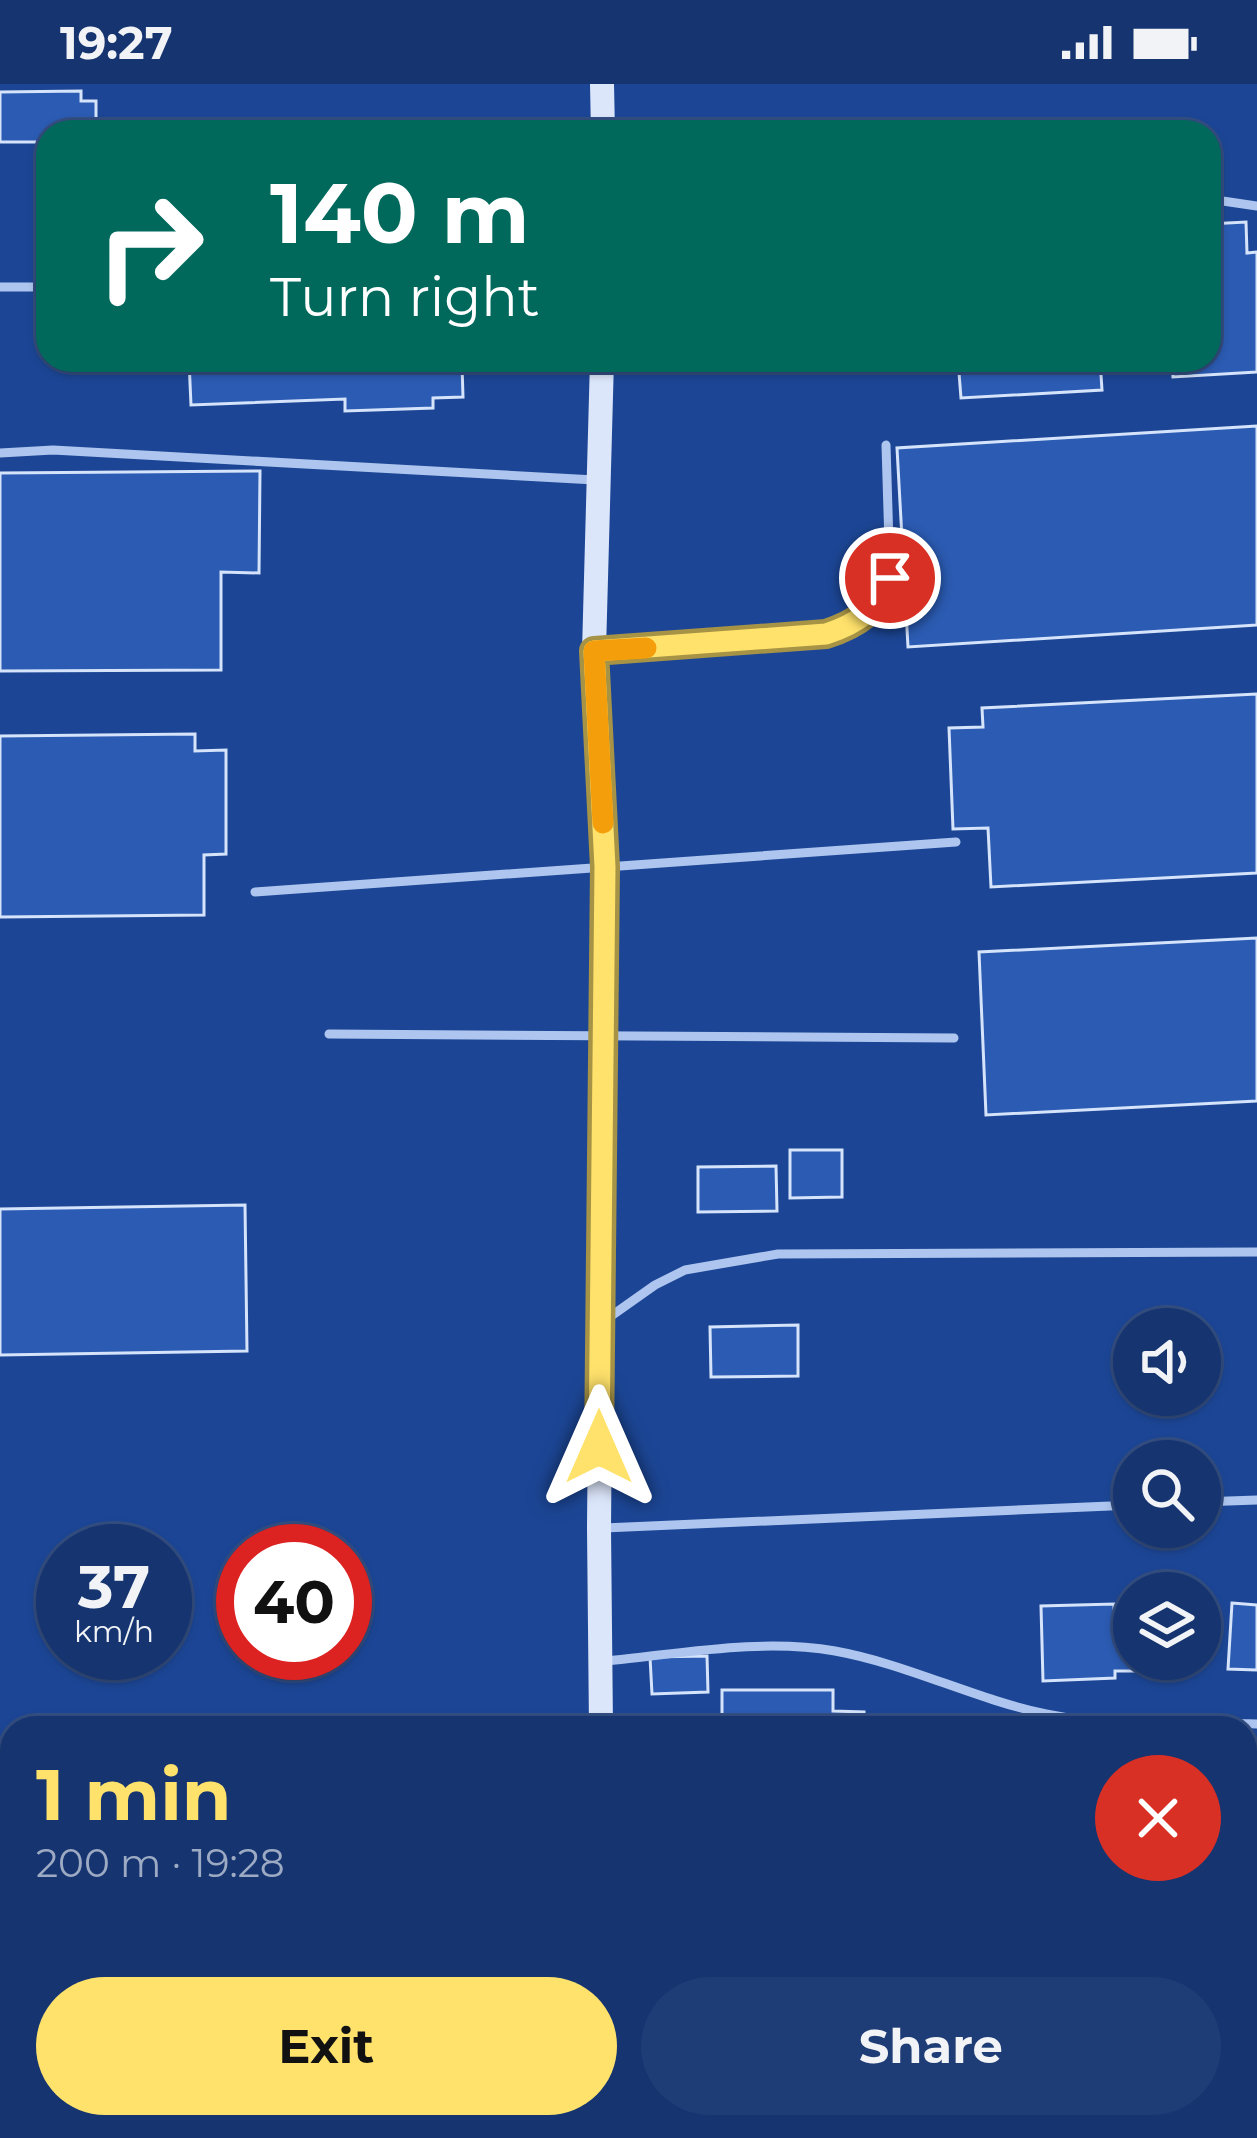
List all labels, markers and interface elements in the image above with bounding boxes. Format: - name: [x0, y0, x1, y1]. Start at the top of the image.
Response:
- text: 19:27: [60, 15, 173, 70]
- text: 140 m: [270, 162, 530, 264]
- icon: right: [72, 168, 228, 324]
- text: Turn right: [270, 264, 540, 330]
- pin: [839, 527, 941, 629]
- icon: arrive: [857, 545, 923, 611]
- map controls: [1113, 1308, 1221, 1680]
- button: sound: [1113, 1308, 1221, 1416]
- position arrow: [536, 1384, 662, 1510]
- button: search: [1113, 1440, 1221, 1548]
- speed limit sign: 40: [216, 1524, 372, 1680]
- text: 37: [78, 1550, 150, 1623]
- button: layers: [1113, 1572, 1221, 1680]
- text: km/h: [74, 1613, 154, 1650]
- text: 1 min: [36, 1750, 232, 1838]
- button: close: [1095, 1755, 1221, 1881]
- text: 200 m · 19:28: [36, 1839, 285, 1887]
- button: Exit: [36, 1977, 617, 2115]
- button: Share: [641, 1977, 1221, 2115]

